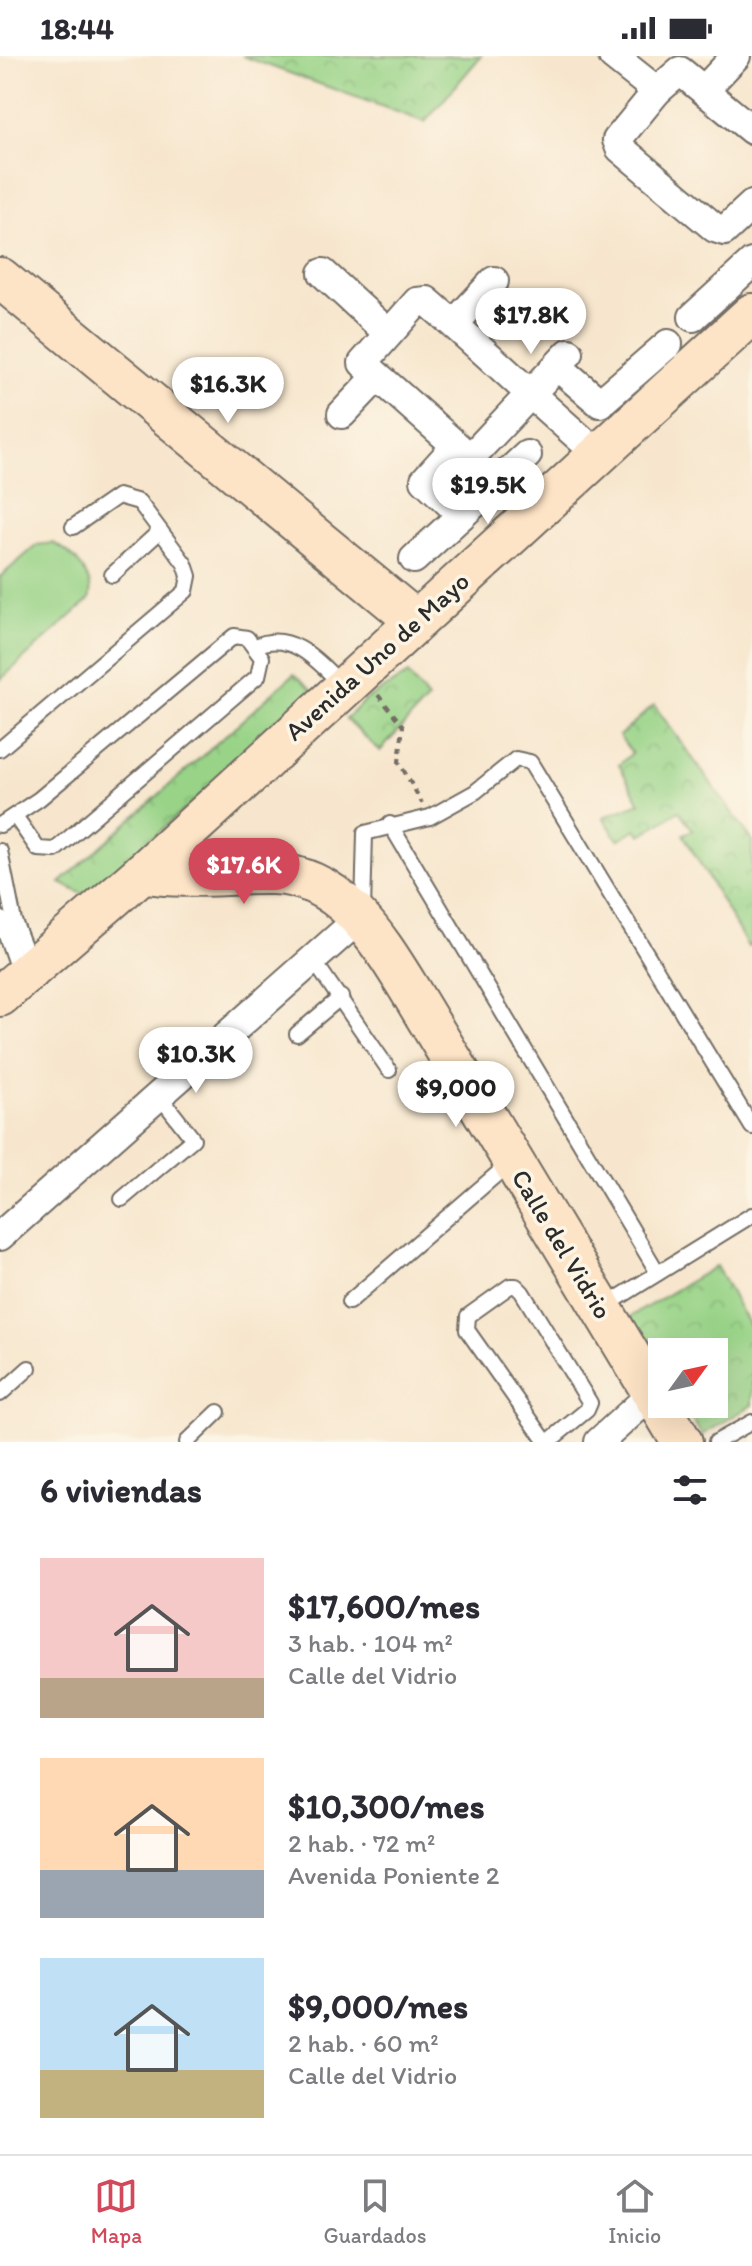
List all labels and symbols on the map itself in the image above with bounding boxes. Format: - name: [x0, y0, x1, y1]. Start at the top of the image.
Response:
- pin: $17.8K: [466, 288, 596, 356]
- pin: $16.3K: [163, 357, 293, 425]
- pin: $19.5K: [423, 458, 553, 526]
- street label: Avenida Uno de Mayo: [278, 565, 476, 747]
- pin: $17.6K: [179, 838, 309, 906]
- pin: $10.3K: [131, 1027, 261, 1095]
- pin: $9,000: [391, 1061, 521, 1129]
- street label: Calle del Vidrio: [505, 1163, 619, 1325]
- north arrow: [648, 1338, 728, 1418]

